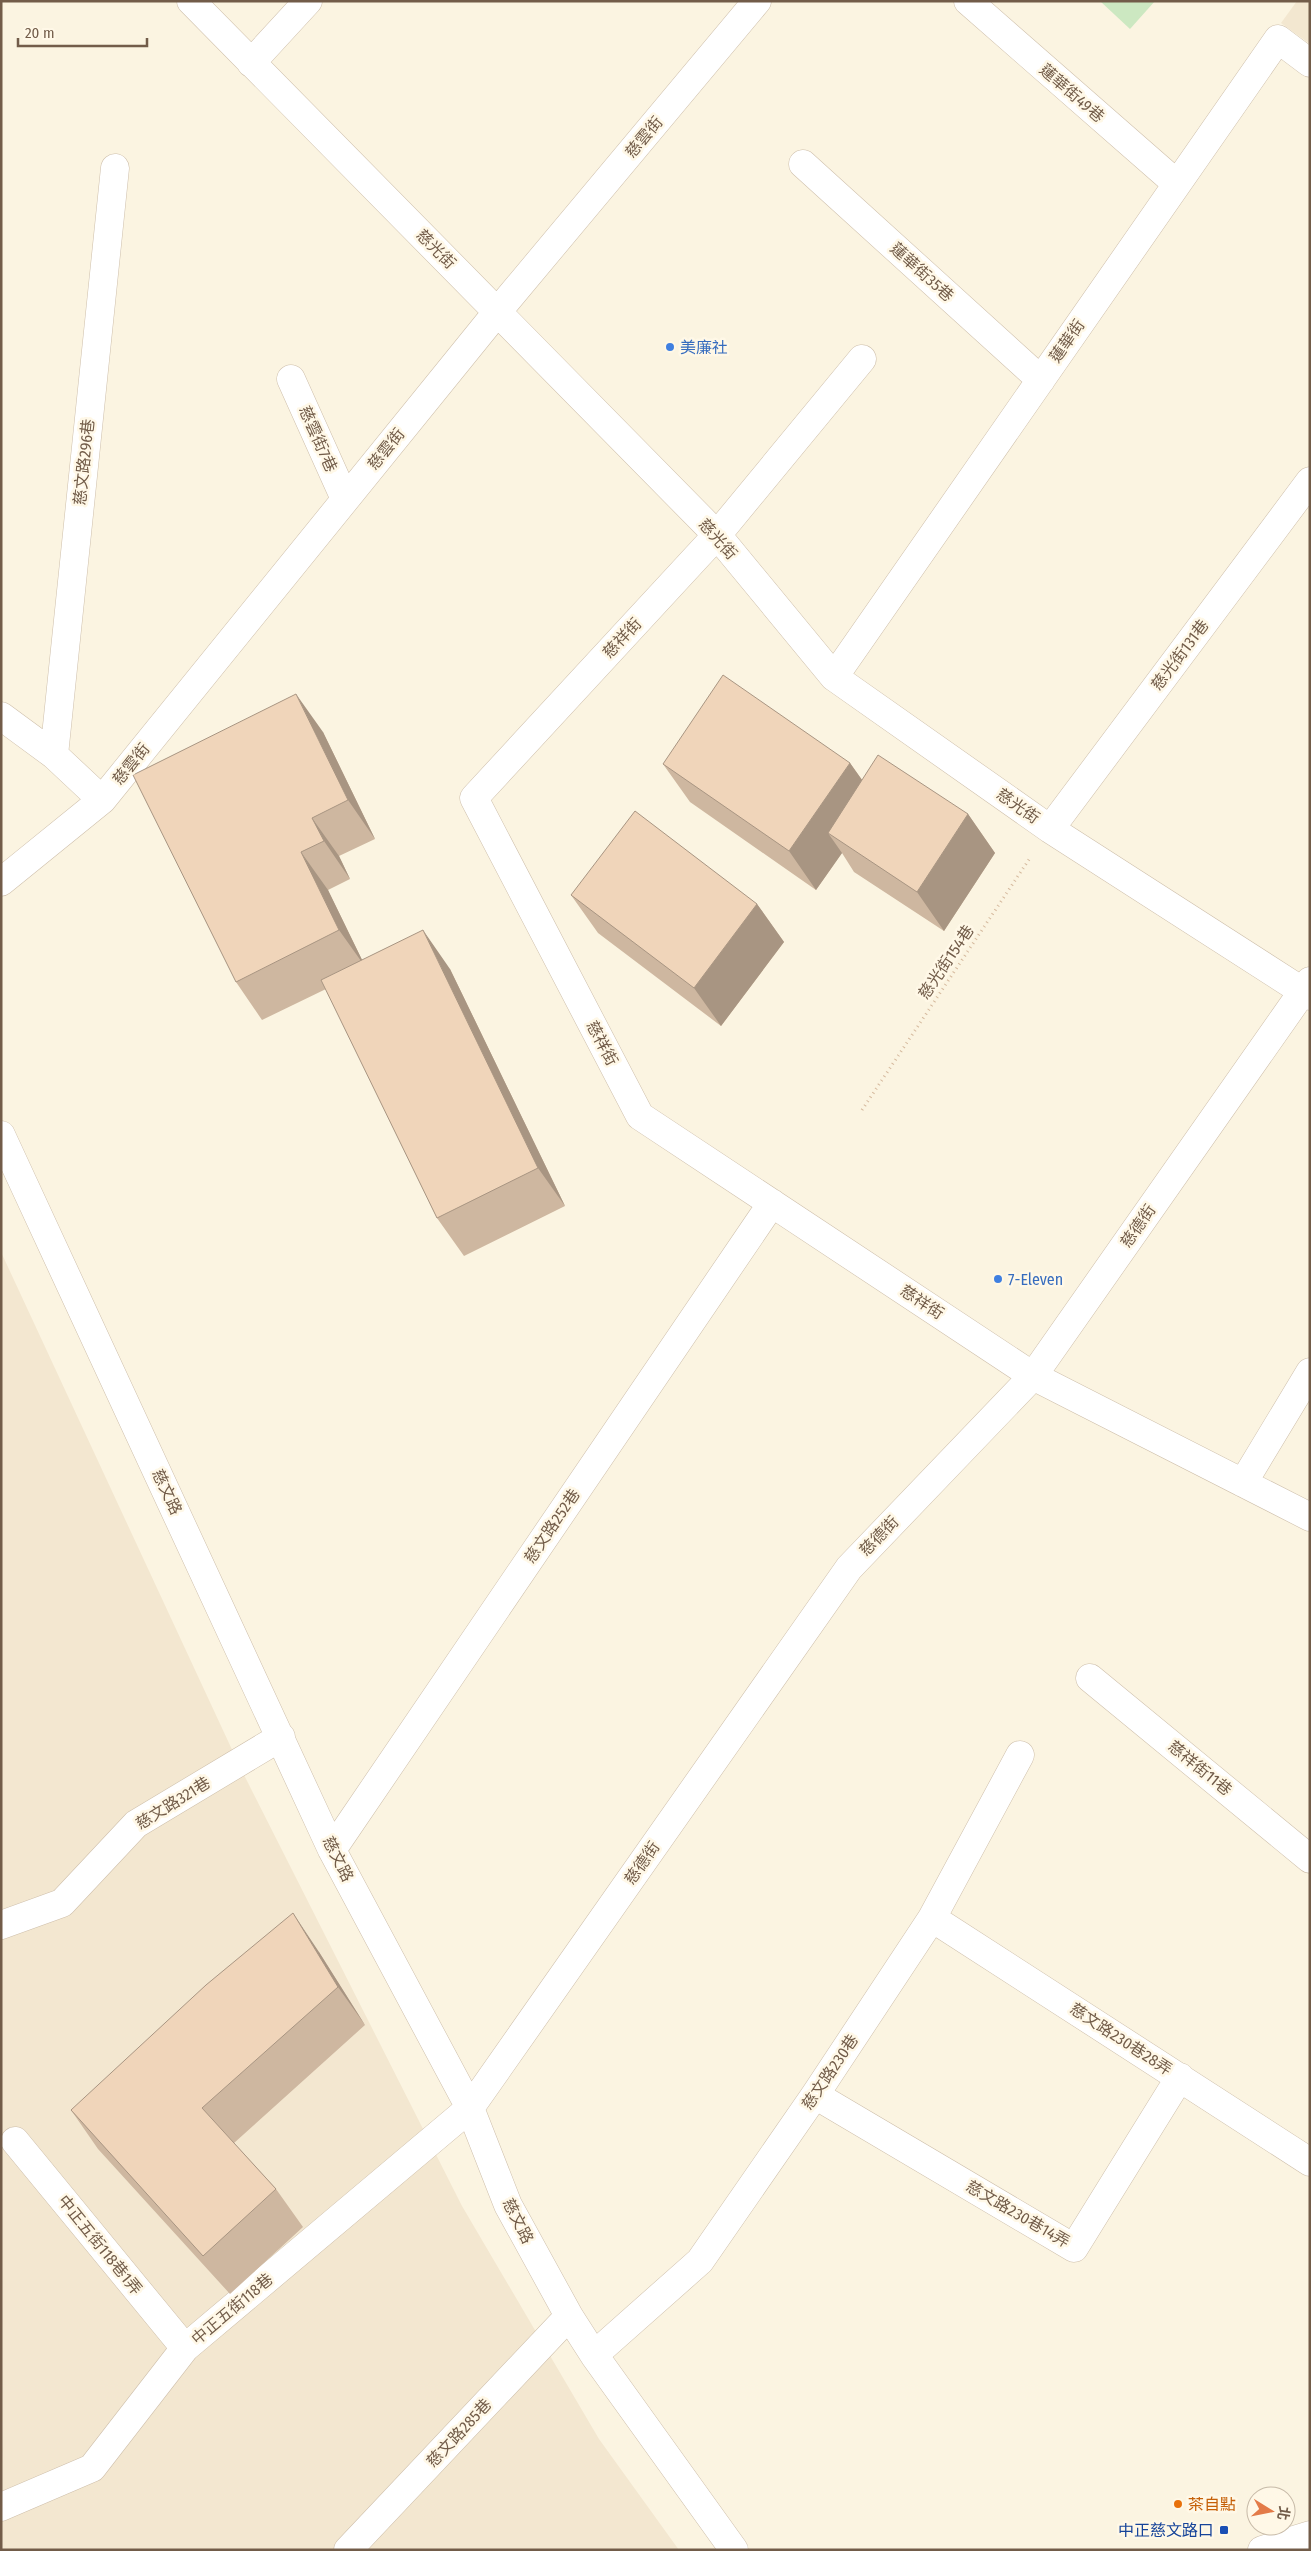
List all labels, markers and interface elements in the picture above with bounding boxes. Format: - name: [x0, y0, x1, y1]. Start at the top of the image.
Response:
- scale bar: [18, 15, 146, 47]
- text: 20 m: [25, 24, 55, 42]
- street label: 蓮華街49巷: [1036, 60, 1108, 126]
- street label: 慈雲街: [621, 113, 667, 161]
- street label: 慈光街: [412, 225, 460, 273]
- street label: 蓮華街35巷: [886, 239, 958, 305]
- street label: 蓮華街: [1045, 316, 1089, 366]
- place label: 美廉社: [680, 338, 728, 357]
- marker: 美廉社: [664, 341, 676, 353]
- street label: 慈雲街7巷: [295, 403, 341, 475]
- street label: 慈文路296巷: [70, 418, 98, 506]
- street label: 慈雲街: [364, 424, 408, 474]
- street label: 慈光街: [695, 515, 741, 563]
- street label: 慈祥街: [599, 614, 645, 662]
- street label: 慈光街131巷: [1147, 616, 1213, 694]
- street label: 慈雲街: [109, 739, 153, 789]
- street label: 慈光街: [993, 784, 1043, 828]
- street label: 慈光街154巷: [914, 921, 978, 1003]
- street label: 慈祥街: [582, 1017, 622, 1069]
- street label: 慈德街: [1116, 1201, 1160, 1251]
- place label: 7-Eleven: [1008, 1270, 1063, 1289]
- marker: 7-Eleven: [992, 1273, 1004, 1285]
- street label: 慈祥街: [897, 1281, 947, 1323]
- street label: 慈文路: [148, 1466, 186, 1518]
- street label: 慈文路252巷: [520, 1485, 584, 1567]
- street label: 慈德街: [855, 1512, 903, 1560]
- street label: 慈祥街11巷: [1164, 1737, 1236, 1799]
- street label: 慈文路321巷: [132, 1773, 214, 1833]
- street label: 慈文路: [319, 1833, 357, 1885]
- street label: 慈德街: [620, 1838, 664, 1888]
- street label: 慈文路230巷28弄: [1066, 1999, 1176, 2079]
- street label: 慈文路230巷: [798, 2031, 862, 2113]
- street label: 慈文路230巷14弄: [963, 2177, 1073, 2251]
- street label: 中正五街118巷1弄: [54, 2191, 146, 2299]
- street label: 慈文路: [499, 2195, 537, 2247]
- street label: 中正五街118巷: [187, 2269, 277, 2349]
- street label: 慈文路285巷: [423, 2395, 495, 2471]
- north arrow: [1246, 2486, 1296, 2536]
- place label: 茶自點: [1188, 2495, 1236, 2514]
- marker: 茶自點: [1172, 2498, 1184, 2510]
- text: 北: [1274, 2505, 1293, 2522]
- place label: 中正慈文路口: [1118, 2521, 1214, 2540]
- marker: 中正慈文路口: [1218, 2524, 1230, 2536]

